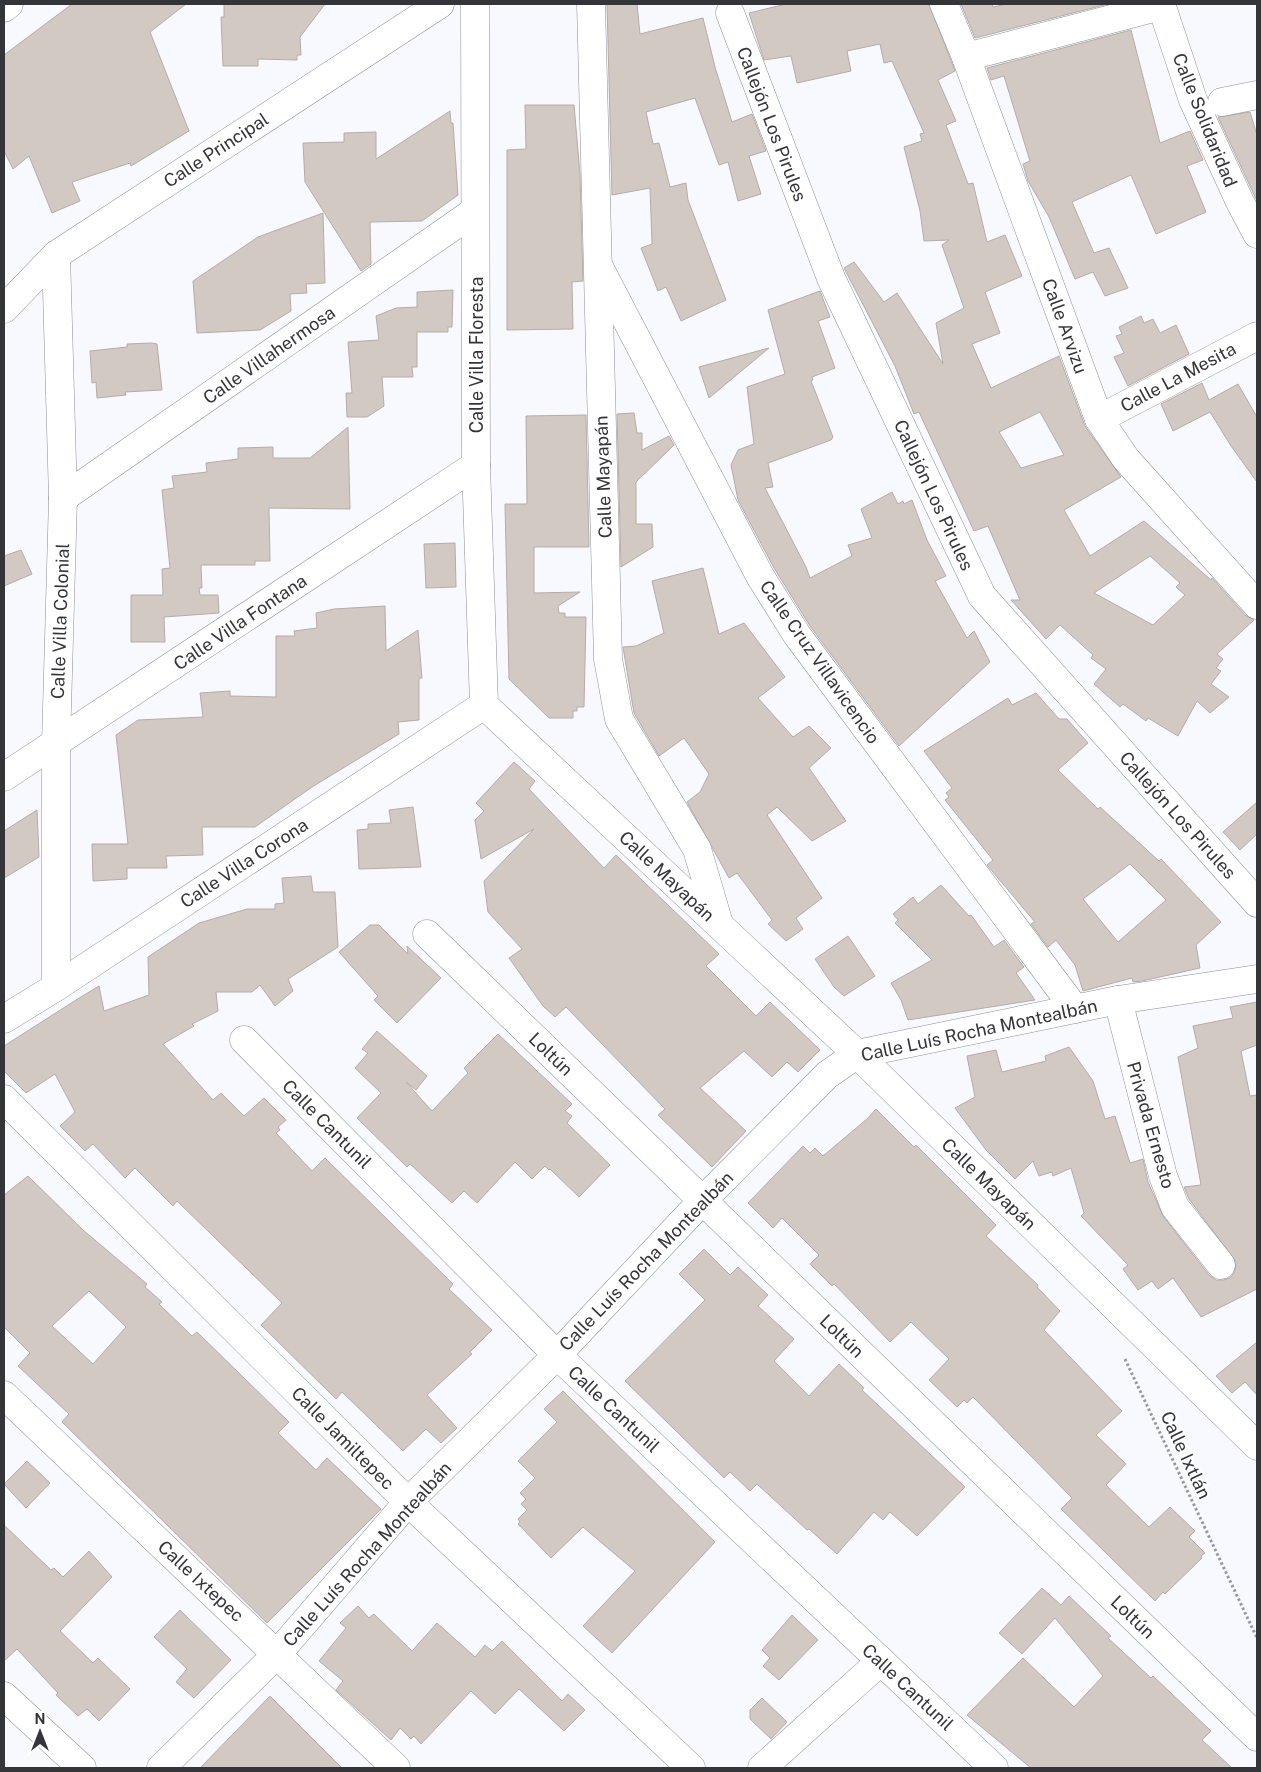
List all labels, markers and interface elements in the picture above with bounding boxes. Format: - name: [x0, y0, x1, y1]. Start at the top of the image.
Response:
- street label: Callejón Los Pirules: [733, 44, 811, 204]
- street label: Calle Solidaridad: [1169, 50, 1241, 190]
- street label: Calle Principal: [160, 108, 272, 192]
- street label: Calle Arvizu: [1038, 276, 1092, 376]
- street label: Calle Villa Floresta: [466, 277, 487, 433]
- street label: Calle Villahermosa: [199, 302, 339, 408]
- street label: Calle La Mesita: [1117, 338, 1239, 416]
- street label: Calle Mayapán: [590, 415, 616, 539]
- street label: Callejón Los Pirules: [890, 416, 978, 574]
- street label: Calle Villa Colonial: [47, 543, 73, 699]
- street label: Calle Villa Fontana: [170, 570, 310, 674]
- street label: Calle Cruz Villavicencio: [756, 576, 884, 748]
- street label: Callejón Los Pirules: [1115, 747, 1241, 883]
- street label: Calle Villa Corona: [176, 814, 312, 912]
- street label: Calle Mayapán: [615, 826, 719, 926]
- street label: Calle Luís Rocha Montealbán: [859, 995, 1099, 1065]
- street label: Loltún: [525, 1028, 577, 1080]
- street label: Privada Ernesto: [1123, 1059, 1179, 1191]
- street label: Calle Cantunil: [278, 1075, 376, 1173]
- street label: Calle Mayapán: [938, 1134, 1040, 1234]
- street label: Calle Luís Rocha Montealbán: [555, 1167, 737, 1355]
- street label: Loltún: [816, 1310, 868, 1362]
- street label: Calle Cantunil: [564, 1361, 664, 1457]
- street label: Calle Jamiltepec: [287, 1382, 399, 1494]
- street label: Calle Ixtlán: [1157, 1408, 1215, 1502]
- street label: Calle Luís Rocha Montealbán: [279, 1457, 455, 1651]
- street label: Calle Ixtepec: [154, 1536, 248, 1626]
- street label: Loltún: [1107, 1591, 1159, 1643]
- street label: Calle Cantunil: [858, 1639, 958, 1735]
- north arrow: [15, 1707, 65, 1757]
- text: N: [35, 1711, 45, 1727]

